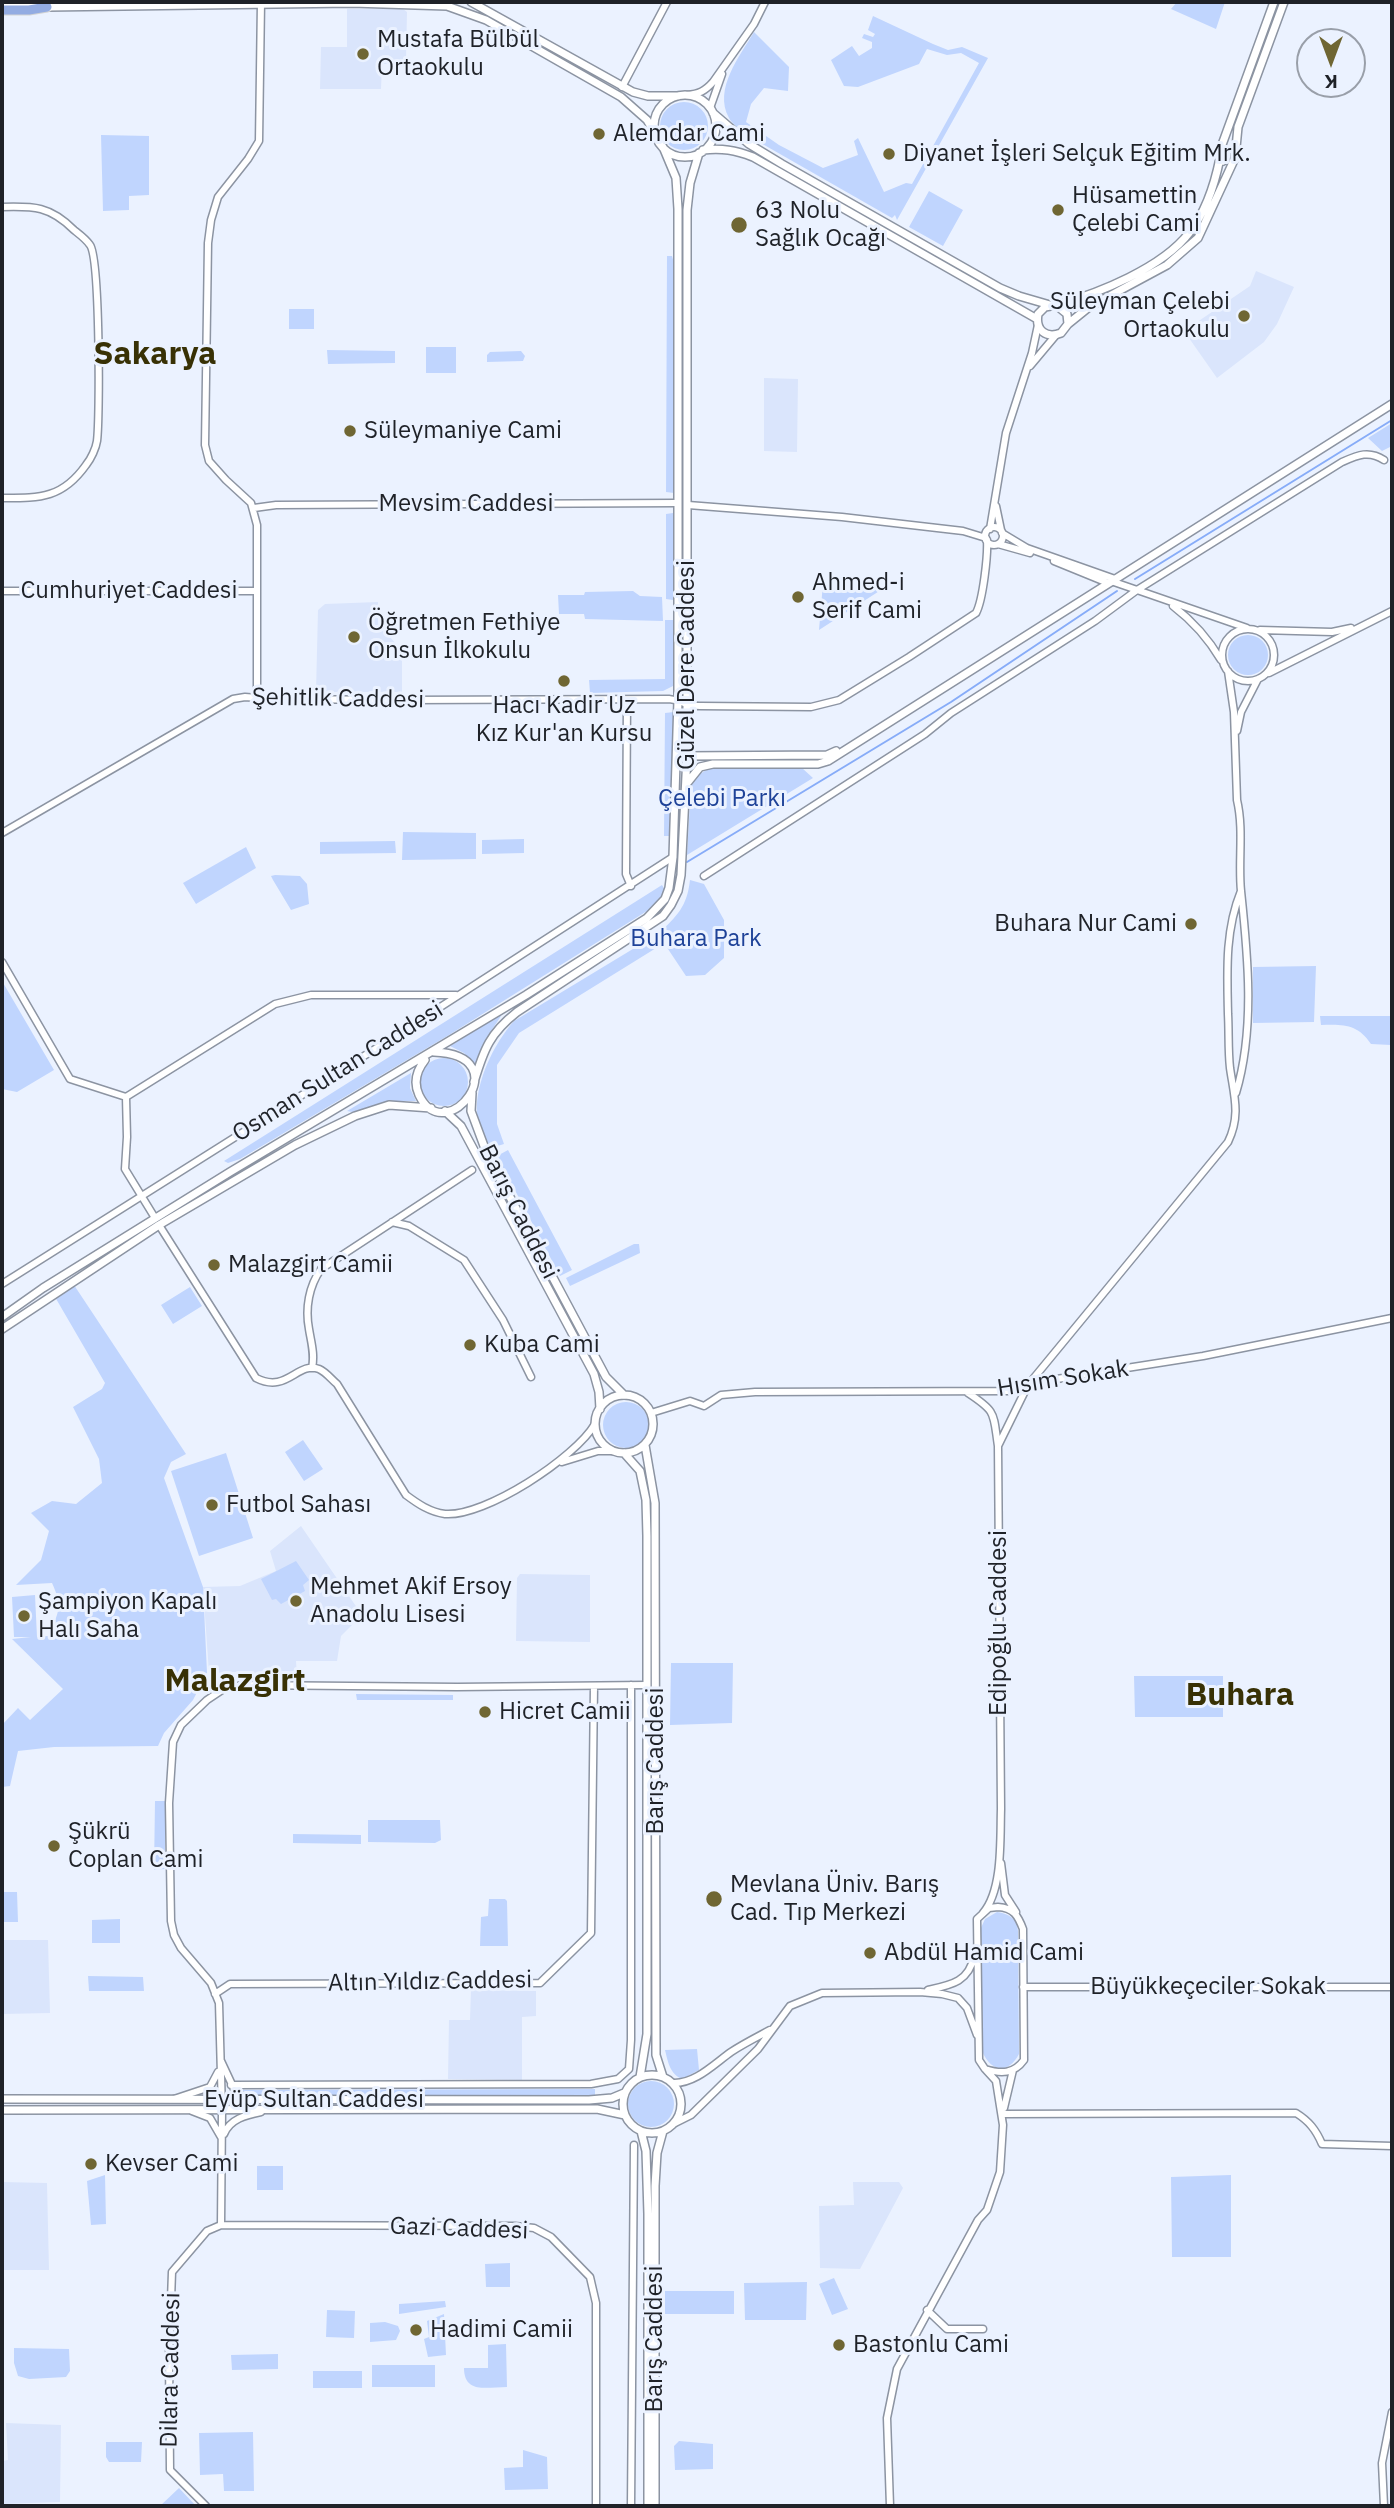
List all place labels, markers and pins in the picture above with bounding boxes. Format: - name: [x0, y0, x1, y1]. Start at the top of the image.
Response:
- place label: Mustafa Bülbül Ortaokulu: [377, 26, 539, 82]
- marker: Mustafa Bülbül Ortaokulu: [355, 46, 371, 62]
- place label: Alemdar Cami: [613, 120, 765, 148]
- marker: Alemdar Cami: [591, 126, 607, 142]
- place label: Diyanet İşleri Selçuk Eğitim Mrk.: [903, 140, 1251, 168]
- marker: Diyanet İşleri Selçuk Eğitim Mrk.: [881, 146, 897, 162]
- place label: Hüsamettin Çelebi Cami: [1072, 182, 1200, 238]
- place label: 63 Nolu Sağlık Ocağı: [755, 197, 886, 253]
- marker: Hüsamettin Çelebi Cami: [1050, 202, 1066, 218]
- marker: 63 Nolu Sağlık Ocağı: [729, 215, 749, 235]
- place label: Süleyman Çelebi Ortaokulu: [1050, 288, 1230, 344]
- marker: Süleyman Çelebi Ortaokulu: [1236, 308, 1252, 324]
- place label: Süleymaniye Cami: [364, 417, 562, 445]
- marker: Süleymaniye Cami: [342, 423, 358, 439]
- place label: Ahmed-i Serif Cami: [812, 569, 922, 625]
- marker: Ahmed-i Serif Cami: [790, 589, 806, 605]
- place label: Öğretmen Fethiye Onsun İlkokulu: [368, 609, 561, 665]
- marker: Öğretmen Fethiye Onsun İlkokulu: [346, 629, 362, 645]
- marker: Hacı Kadir Uz Kız Kur'an Kursu: [556, 673, 572, 689]
- place label: Hacı Kadir Uz Kız Kur'an Kursu: [476, 692, 652, 748]
- place label: Buhara Nur Cami: [994, 910, 1177, 938]
- marker: Buhara Nur Cami: [1183, 916, 1199, 932]
- place label: Malazgirt Camii: [228, 1251, 393, 1279]
- marker: Malazgirt Camii: [206, 1257, 222, 1273]
- place label: Kuba Cami: [484, 1331, 600, 1359]
- marker: Kuba Cami: [462, 1337, 478, 1353]
- place label: Futbol Sahası: [226, 1491, 371, 1519]
- marker: Futbol Sahası: [204, 1497, 220, 1513]
- place label: Mehmet Akif Ersoy Anadolu Lisesi: [310, 1573, 512, 1629]
- place label: Şampiyon Kapalı Halı Saha: [38, 1588, 217, 1644]
- marker: Mehmet Akif Ersoy Anadolu Lisesi: [288, 1593, 304, 1609]
- marker: Şampiyon Kapalı Halı Saha: [16, 1608, 32, 1624]
- place label: Hicret Camii: [499, 1698, 631, 1726]
- marker: Hicret Camii: [477, 1704, 493, 1720]
- place label: Şükrü Coplan Cami: [68, 1818, 204, 1874]
- marker: Şükrü Coplan Cami: [46, 1838, 62, 1854]
- place label: Mevlana Üniv. Barış Cad. Tıp Merkezi: [730, 1871, 940, 1927]
- marker: Mevlana Üniv. Barış Cad. Tıp Merkezi: [704, 1889, 724, 1909]
- place label: Abdül Hamid Cami: [884, 1939, 1084, 1967]
- marker: Abdül Hamid Cami: [862, 1945, 878, 1961]
- place label: Kevser Cami: [105, 2150, 238, 2178]
- marker: Kevser Cami: [83, 2156, 99, 2172]
- place label: Hadimi Camii: [430, 2316, 573, 2344]
- marker: Hadimi Camii: [408, 2322, 424, 2338]
- place label: Bastonlu Cami: [853, 2331, 1009, 2359]
- marker: Bastonlu Cami: [831, 2337, 847, 2353]

